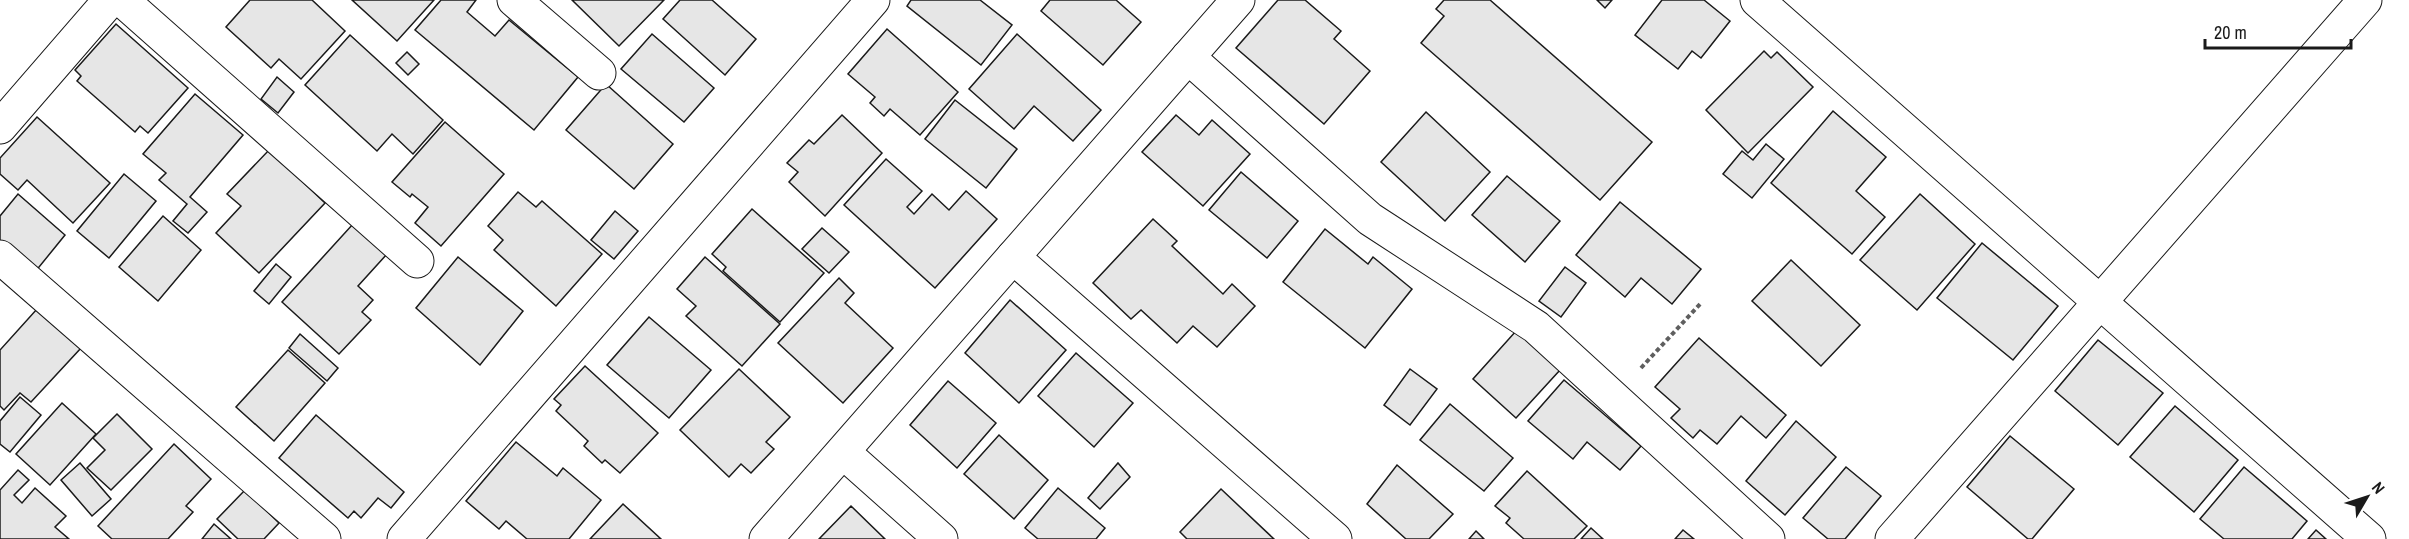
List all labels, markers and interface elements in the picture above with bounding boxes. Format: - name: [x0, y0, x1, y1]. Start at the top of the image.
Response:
- scale bar: [2205, 12, 2350, 50]
- text: 20 m: [2214, 20, 2247, 45]
- north arrow: [2337, 467, 2397, 527]
- text: N: [2367, 477, 2390, 498]

